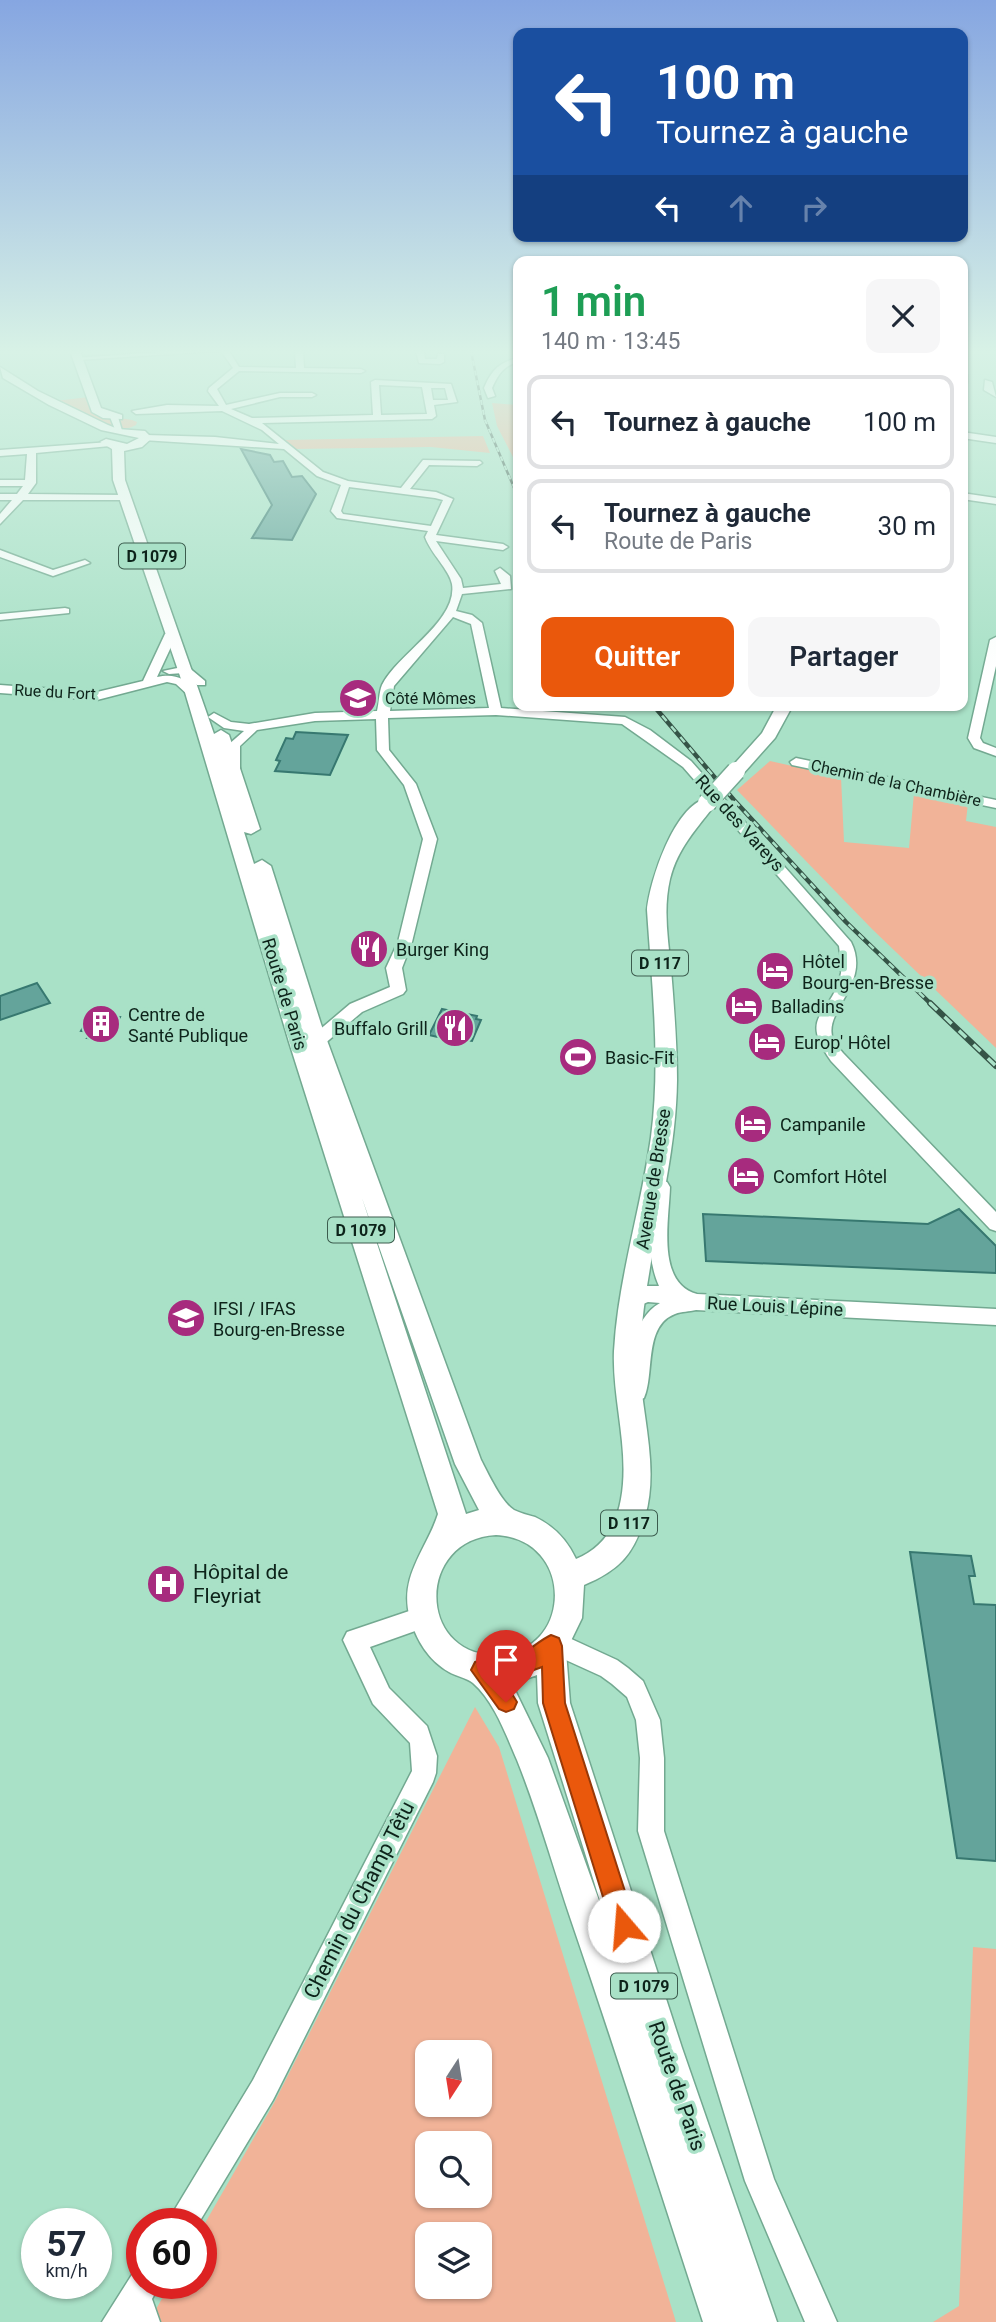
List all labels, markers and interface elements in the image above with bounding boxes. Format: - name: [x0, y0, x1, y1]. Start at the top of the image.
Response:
- text: 100 m: [656, 54, 795, 111]
- icon: left: [541, 56, 632, 147]
- text: Tournez à gauche: [656, 113, 908, 151]
- icon: left: [649, 189, 687, 227]
- icon: ahead: [722, 189, 760, 227]
- icon: right: [795, 189, 833, 227]
- text: 1 min: [541, 277, 646, 326]
- button: close: [866, 279, 940, 353]
- text: 140 m · 13:45: [541, 328, 680, 355]
- icon: left: [545, 403, 583, 441]
- text: Tournez à gauche: [604, 407, 811, 437]
- text: 100 m: [863, 407, 936, 437]
- text: Tournez à gauche: [604, 498, 811, 528]
- icon: left: [545, 507, 583, 545]
- text: 30 m: [878, 511, 936, 541]
- text: Route de Paris: [604, 528, 752, 555]
- road number: D 1079: [119, 544, 185, 568]
- button: Quitter: [541, 617, 734, 697]
- button: Partager: [748, 617, 940, 697]
- school or university icon: Côté Mômes: [337, 677, 379, 719]
- street label: Rue du Fort: [14, 680, 96, 704]
- place label: Côté Mômes: [385, 689, 476, 708]
- street label: Chemin de la Chambière: [809, 756, 983, 810]
- street label: Rue des Vareys: [691, 770, 789, 876]
- restaurant icon: Burger King: [348, 928, 390, 970]
- street label: Route de Paris: [258, 935, 312, 1053]
- place label: Burger King: [396, 939, 489, 960]
- hotel icon: Hôtel Bourg-en-Bresse: [754, 950, 796, 992]
- road number: D 117: [632, 951, 688, 976]
- place label: Hôtel Bourg-en-Bresse: [802, 951, 934, 993]
- hotel icon: Balladins: [723, 985, 765, 1027]
- place label: Balladins: [771, 996, 844, 1017]
- building icon: Centre de Santé Publique: [80, 1003, 122, 1045]
- place label: Centre de Santé Publique: [128, 1004, 248, 1046]
- restaurant icon: Buffalo Grill: [434, 1007, 476, 1049]
- place label: Buffalo Grill: [334, 1018, 428, 1039]
- hotel icon: Europ' Hôtel: [746, 1021, 788, 1063]
- place label: Europ' Hôtel: [794, 1032, 891, 1053]
- sports icon: Basic-Fit: [557, 1036, 599, 1078]
- place label: Basic-Fit: [605, 1047, 674, 1068]
- hotel icon: Campanile: [732, 1103, 774, 1145]
- street label: Avenue de Bresse: [631, 1107, 675, 1251]
- place label: Campanile: [780, 1114, 865, 1135]
- hotel icon: Comfort Hôtel: [725, 1155, 767, 1197]
- place label: Comfort Hôtel: [773, 1166, 887, 1187]
- road number: D 1079: [328, 1218, 394, 1242]
- street label: Rue Louis Lépine: [706, 1292, 844, 1320]
- school or university icon: IFSI / IFAS Bourg-en-Bresse: [165, 1297, 207, 1339]
- place label: IFSI / IFAS Bourg-en-Bresse: [213, 1298, 345, 1340]
- road number: D 117: [601, 1511, 657, 1536]
- place label: Hôpital de Fleyriat: [193, 1560, 288, 1608]
- hospital icon: Hôpital de Fleyriat: [145, 1563, 187, 1605]
- pin: [476, 1630, 536, 1702]
- icon: arrive: [487, 1641, 525, 1679]
- street label: Chemin du Champ Têtu: [299, 1797, 419, 2003]
- position arrow: [587, 1889, 661, 1963]
- road number: D 1079: [611, 1974, 677, 1998]
- street label: Route de Paris: [644, 2018, 710, 2154]
- north arrow: [415, 2040, 492, 2118]
- map controls: [415, 2040, 492, 2299]
- button: search: [415, 2131, 492, 2208]
- speed limit sign: 60: [126, 2208, 217, 2299]
- button: layers: [415, 2222, 492, 2299]
- text: 57: [46, 2224, 87, 2265]
- text: km/h: [45, 2260, 88, 2281]

